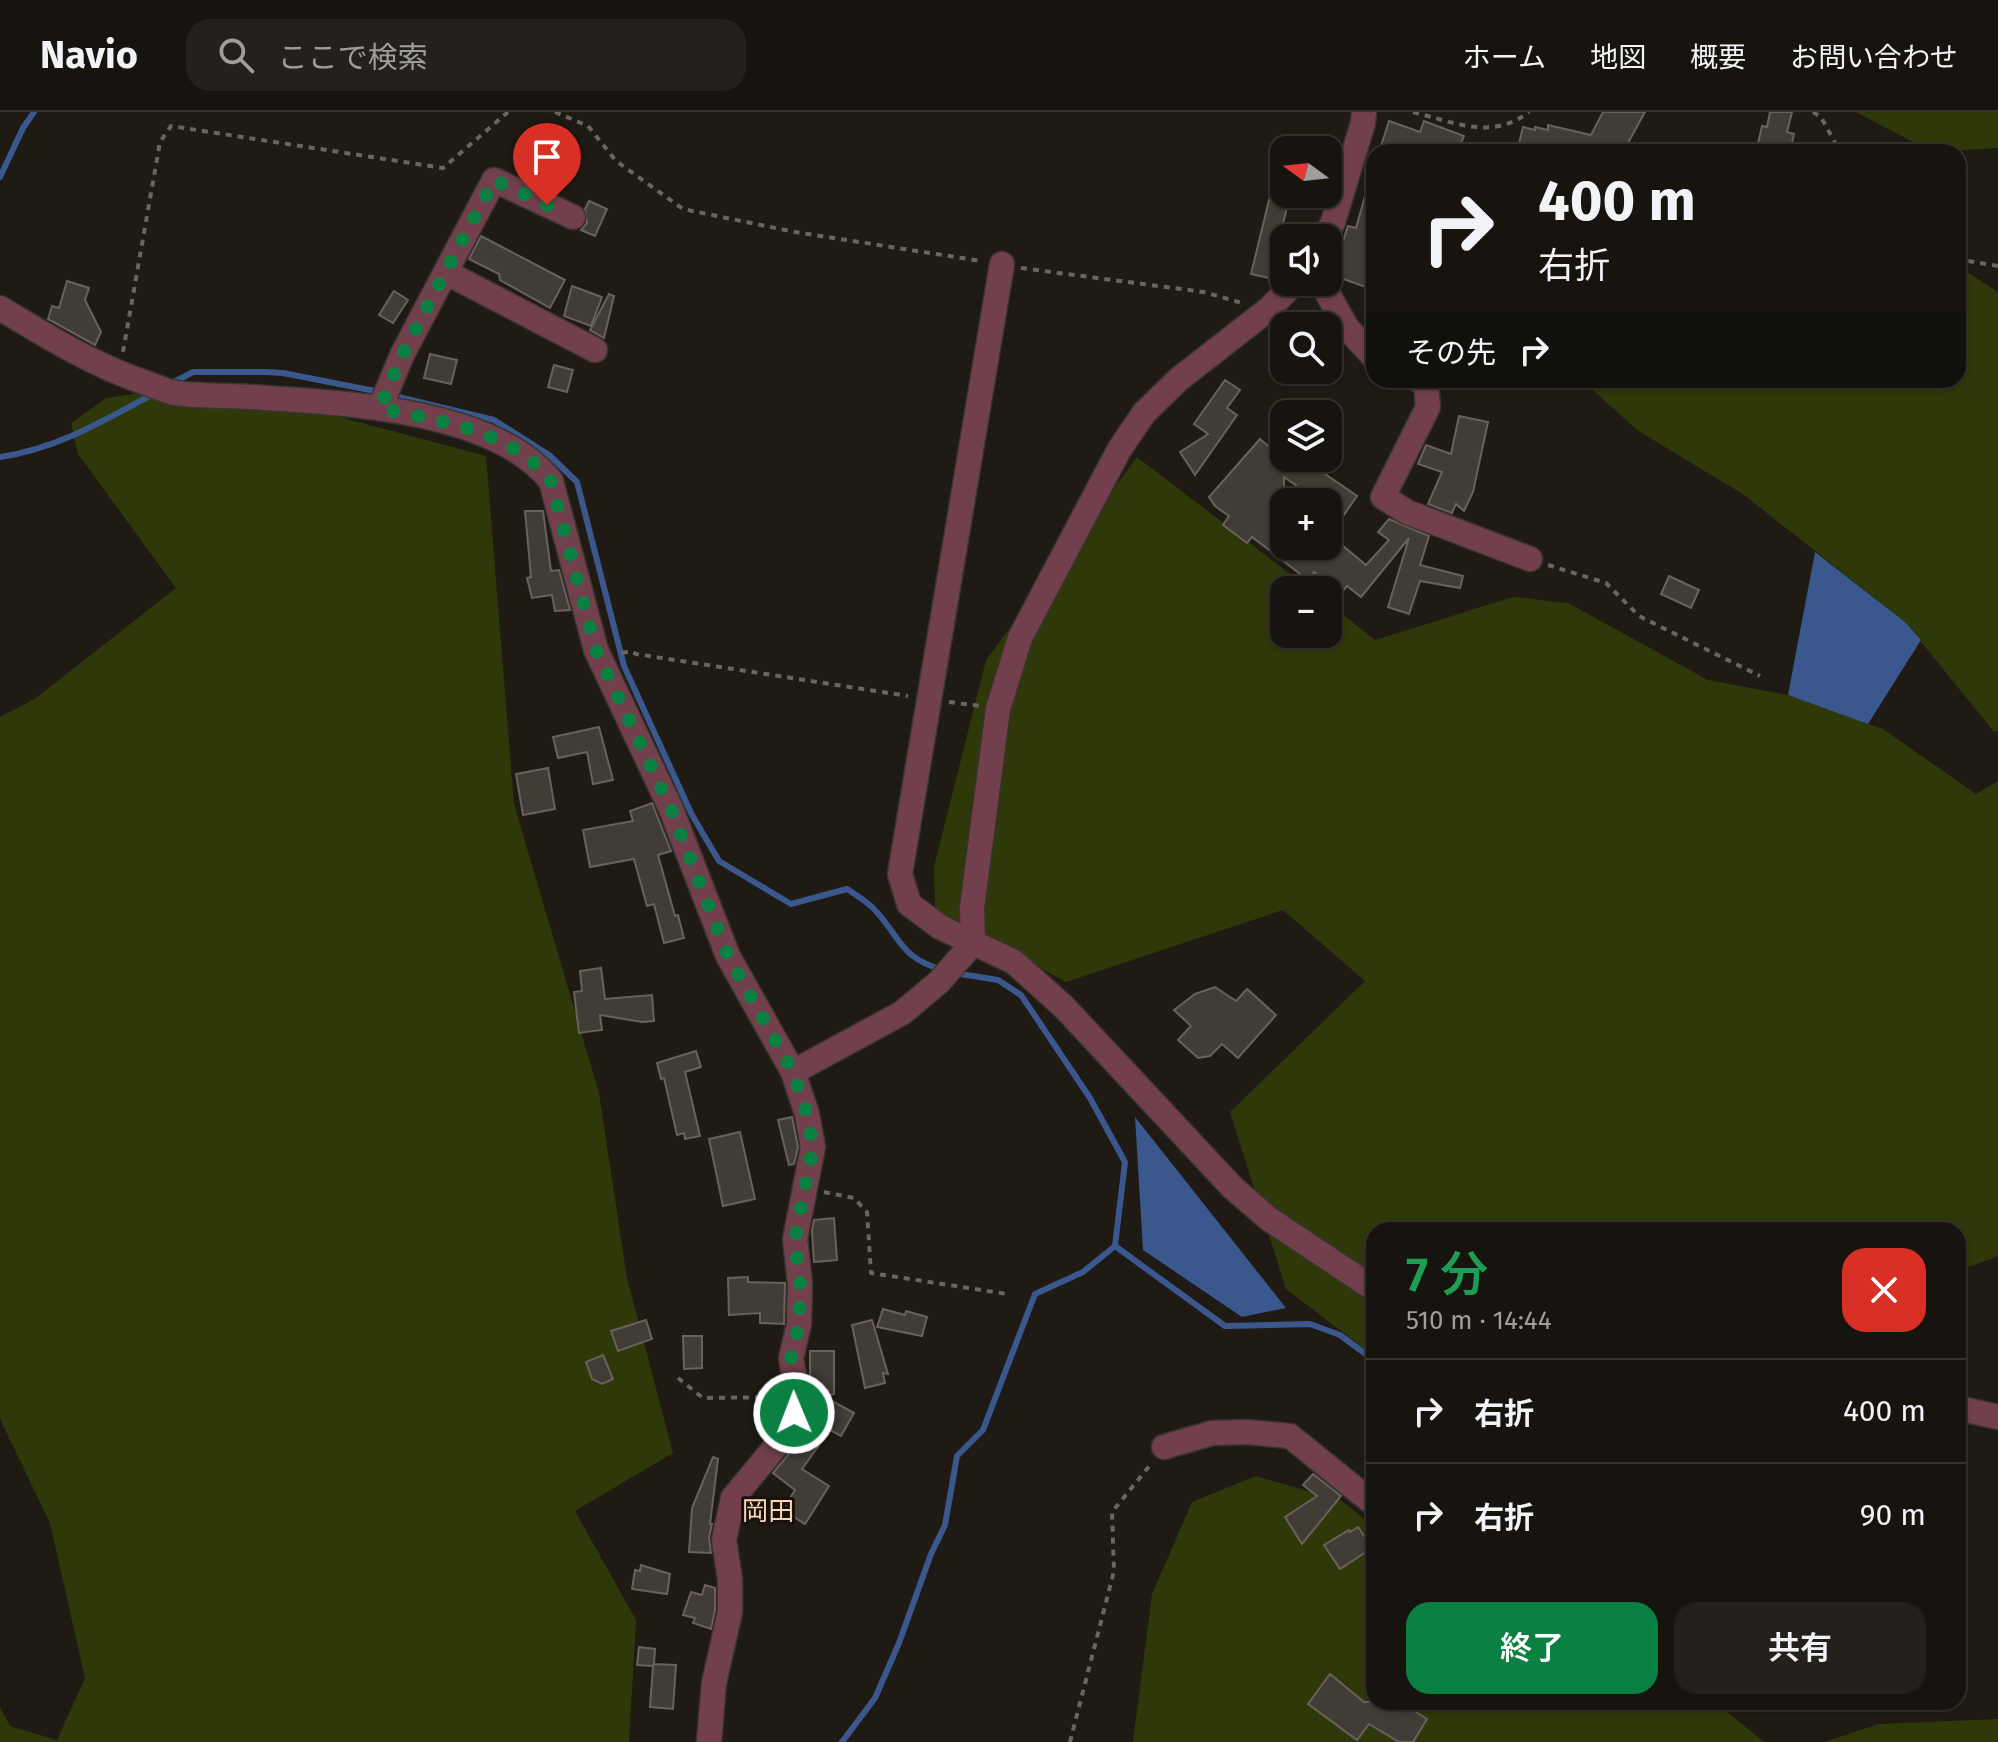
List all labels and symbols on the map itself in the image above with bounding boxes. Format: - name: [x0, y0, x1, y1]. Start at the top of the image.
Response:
- pin: [513, 123, 581, 205]
- north arrow: [1270, 136, 1342, 208]
- position arrow: [752, 1371, 836, 1455]
- district label: 岡田: [742, 1496, 794, 1527]

